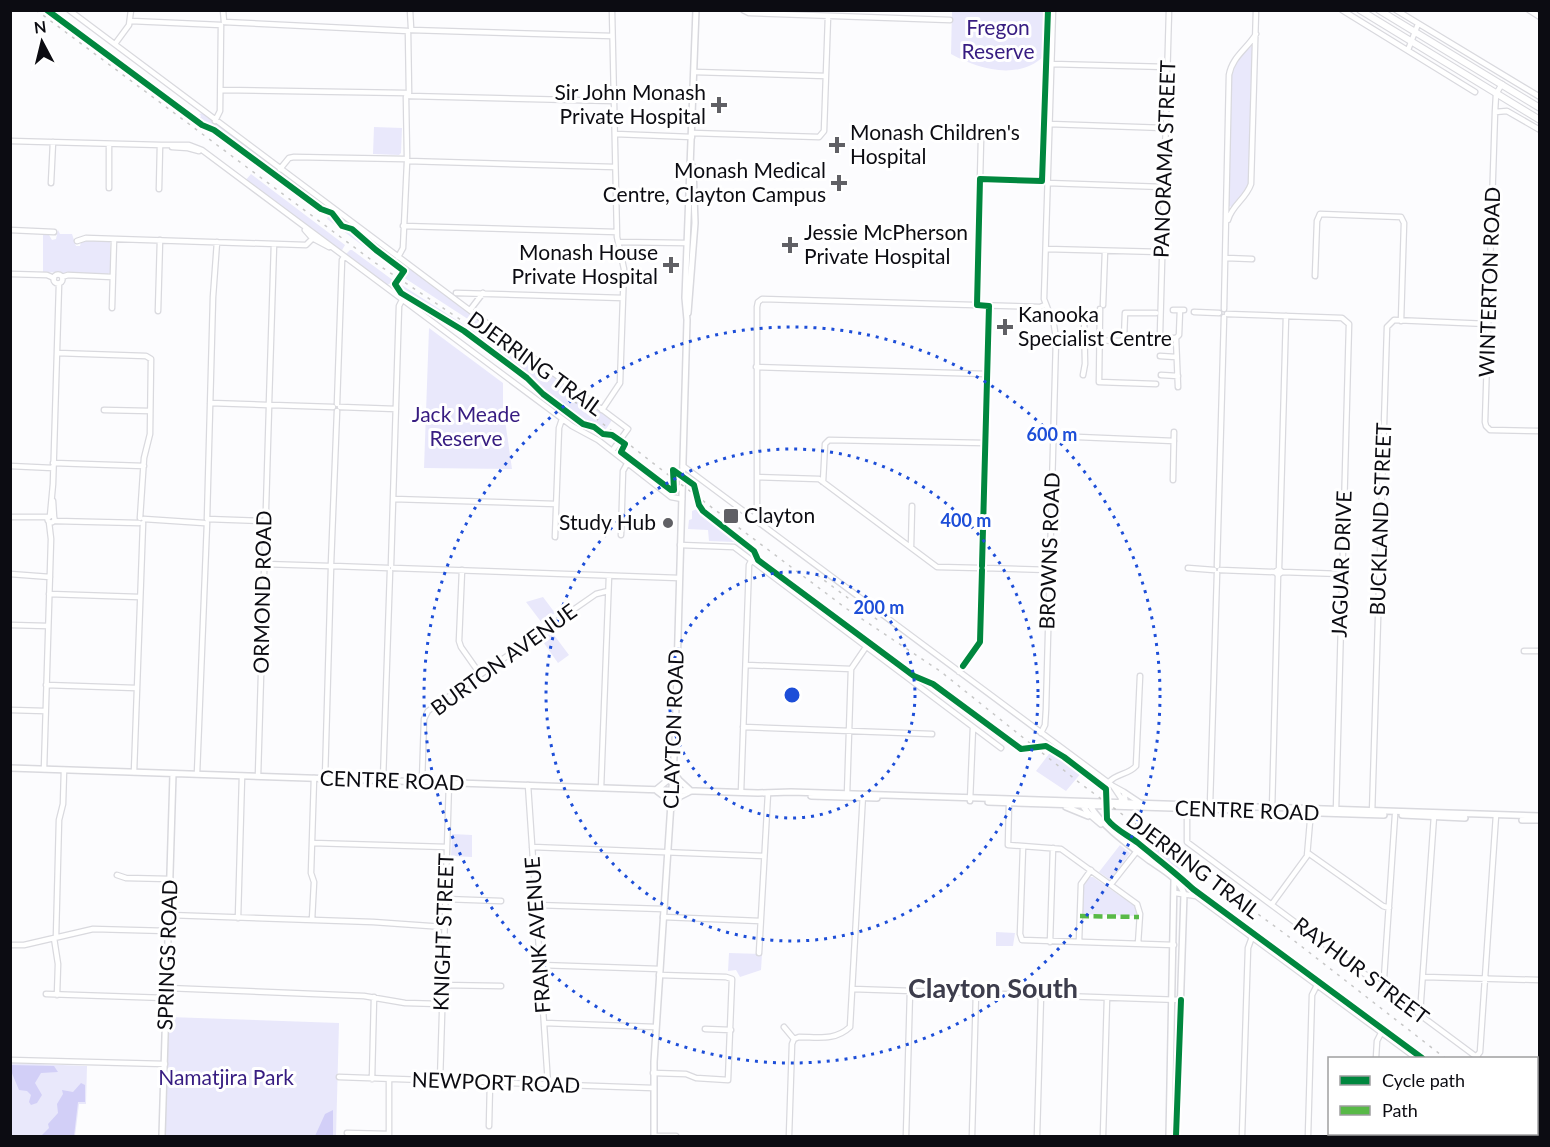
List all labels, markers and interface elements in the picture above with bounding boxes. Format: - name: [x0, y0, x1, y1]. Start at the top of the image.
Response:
- north arrow: [12, 12, 72, 72]
- park label: Fregon Reserve: [961, 14, 1035, 63]
- text: N: [33, 16, 47, 37]
- street label: PANORAMA STREET: [1148, 59, 1179, 258]
- place label: Sir John Monash Private Hospital: [554, 79, 706, 128]
- marker: Sir John Monash Private Hospital: [710, 96, 728, 114]
- place label: Monash Children's Hospital: [850, 119, 1020, 168]
- marker: Monash Children's Hospital: [828, 136, 846, 154]
- place label: Monash Medical Centre, Clayton Campus: [603, 157, 826, 206]
- marker: Monash Medical Centre, Clayton Campus: [830, 174, 848, 192]
- street label: WINTERTON ROAD: [1473, 186, 1504, 378]
- place label: Jessie McPherson Private Hospital: [804, 219, 968, 268]
- marker: Jessie McPherson Private Hospital: [781, 236, 799, 254]
- place label: Monash House Private Hospital: [512, 239, 658, 288]
- marker: Monash House Private Hospital: [662, 256, 680, 274]
- place label: Kanooka Specialist Centre: [1018, 301, 1172, 350]
- street label: DJERRING TRAIL: [463, 305, 609, 420]
- marker: Kanooka Specialist Centre: [996, 318, 1014, 336]
- park label: Jack Meade Reserve: [412, 401, 520, 450]
- street label: BUCKLAND STREET: [1364, 422, 1395, 616]
- text: 600 m: [1027, 423, 1077, 445]
- street label: BROWNS ROAD: [1033, 472, 1064, 630]
- street label: JAGUAR DRIVE: [1325, 490, 1356, 638]
- place label: Clayton: [744, 502, 815, 527]
- marker: Clayton: [722, 507, 740, 525]
- place label: Study Hub: [559, 509, 656, 534]
- text: 400 m: [941, 509, 991, 531]
- street label: ORMOND ROAD: [248, 510, 275, 674]
- marker: Study Hub: [661, 516, 675, 530]
- text: 200 m: [854, 596, 904, 618]
- street label: BURTON AVENUE: [425, 598, 581, 720]
- street label: CLAYTON ROAD: [657, 648, 688, 809]
- centre of rings: [782, 685, 802, 705]
- street label: CENTRE ROAD: [319, 764, 465, 795]
- street label: CENTRE ROAD: [1174, 794, 1320, 825]
- street label: DJERRING TRAIL: [1122, 806, 1266, 923]
- street label: KNIGHT STREET: [427, 852, 458, 1011]
- street label: FRANK AVENUE: [519, 856, 554, 1014]
- street label: SPRINGS ROAD: [151, 879, 182, 1031]
- street label: RAYHUR STREET: [1289, 911, 1435, 1029]
- district label: Clayton South: [908, 971, 1078, 1004]
- legend: [1328, 1057, 1538, 1135]
- park label: Namatjira Park: [158, 1064, 294, 1089]
- street label: NEWPORT ROAD: [411, 1066, 581, 1097]
- text: Cycle path: [1382, 1069, 1465, 1091]
- text: Path: [1382, 1099, 1418, 1121]

